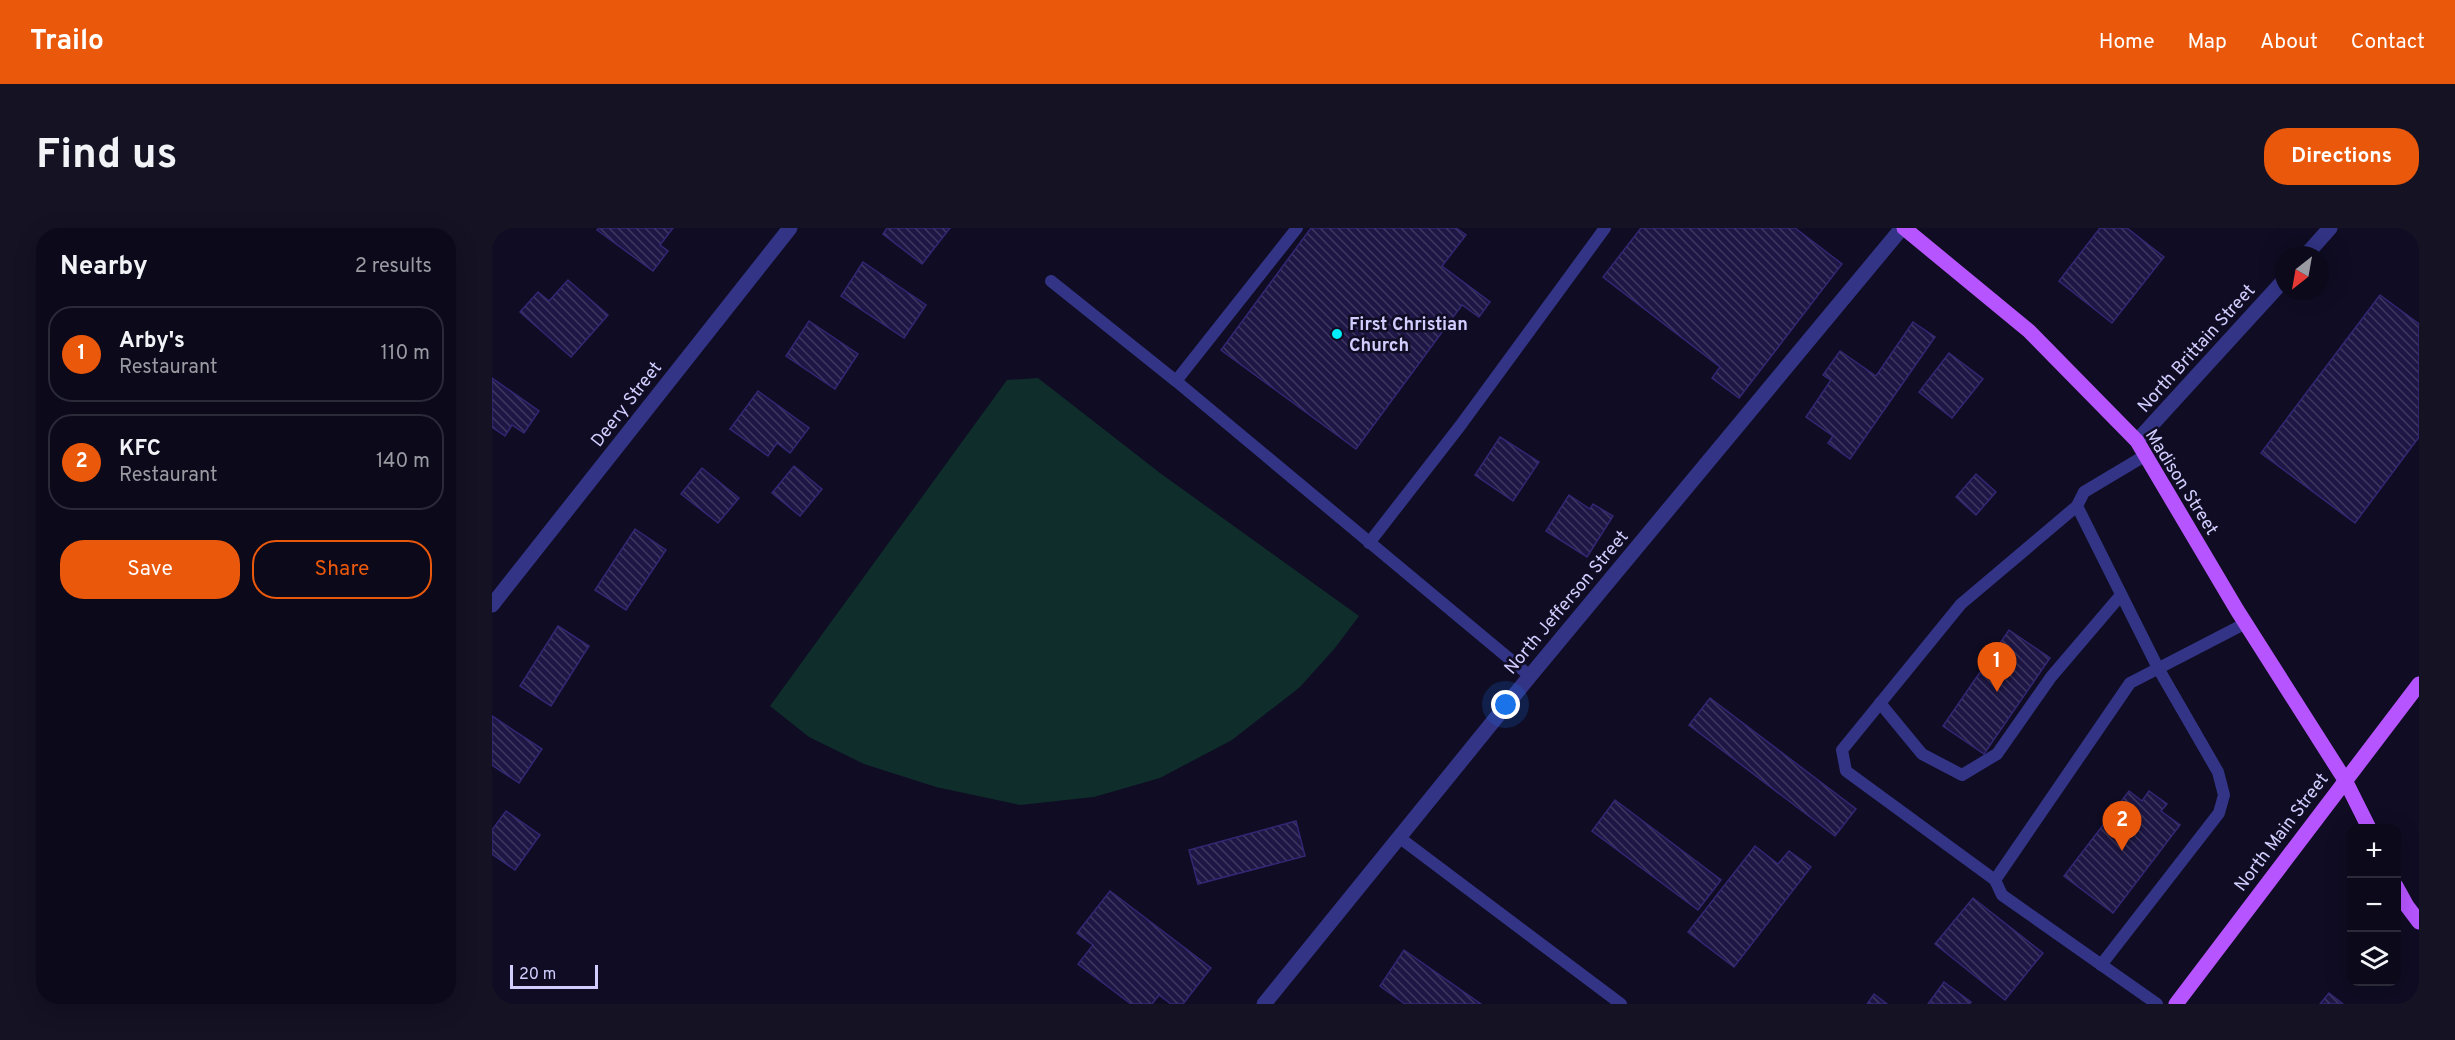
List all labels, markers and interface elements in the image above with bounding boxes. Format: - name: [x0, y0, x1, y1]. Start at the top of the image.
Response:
- text: Trailo: [30, 24, 104, 60]
- text: Home: [2099, 29, 2155, 56]
- text: Map: [2188, 29, 2227, 56]
- text: About: [2260, 29, 2318, 56]
- text: Contact: [2351, 29, 2425, 56]
- button: Directions: [2264, 128, 2419, 185]
- text: Find us: [36, 130, 177, 183]
- north arrow: [2275, 246, 2329, 300]
- text: Nearby: [60, 251, 148, 284]
- text: 2 results: [355, 254, 432, 280]
- street label: North Brittain Street: [2133, 280, 2261, 418]
- place label: First Christian Church: [1349, 314, 1468, 358]
- marker: First Christian Church: [1330, 327, 1344, 341]
- text: Arby's: [119, 328, 185, 355]
- text: 1: [78, 341, 86, 367]
- text: 110 m: [381, 341, 430, 367]
- text: Restaurant: [119, 355, 218, 381]
- street label: Deery Street: [587, 357, 668, 452]
- street label: Madison Street: [2139, 426, 2222, 540]
- text: KFC: [119, 436, 161, 463]
- text: 2: [75, 449, 88, 475]
- text: 140 m: [376, 449, 430, 475]
- text: Restaurant: [119, 463, 218, 489]
- street label: North Jefferson Street: [1500, 526, 1634, 680]
- button: Save: [60, 540, 240, 599]
- button: Share: [252, 540, 432, 599]
- pin: 1: [1978, 642, 2016, 692]
- your location: [1491, 690, 1520, 719]
- street label: North Main Street: [2230, 769, 2334, 897]
- pin: 2: [2102, 802, 2142, 851]
- map controls: [2347, 824, 2401, 986]
- button: +: [2347, 824, 2401, 878]
- button: −: [2347, 878, 2401, 932]
- button: layers: [2347, 932, 2401, 986]
- scale bar: [510, 962, 598, 990]
- text: 20 m: [519, 965, 556, 985]

